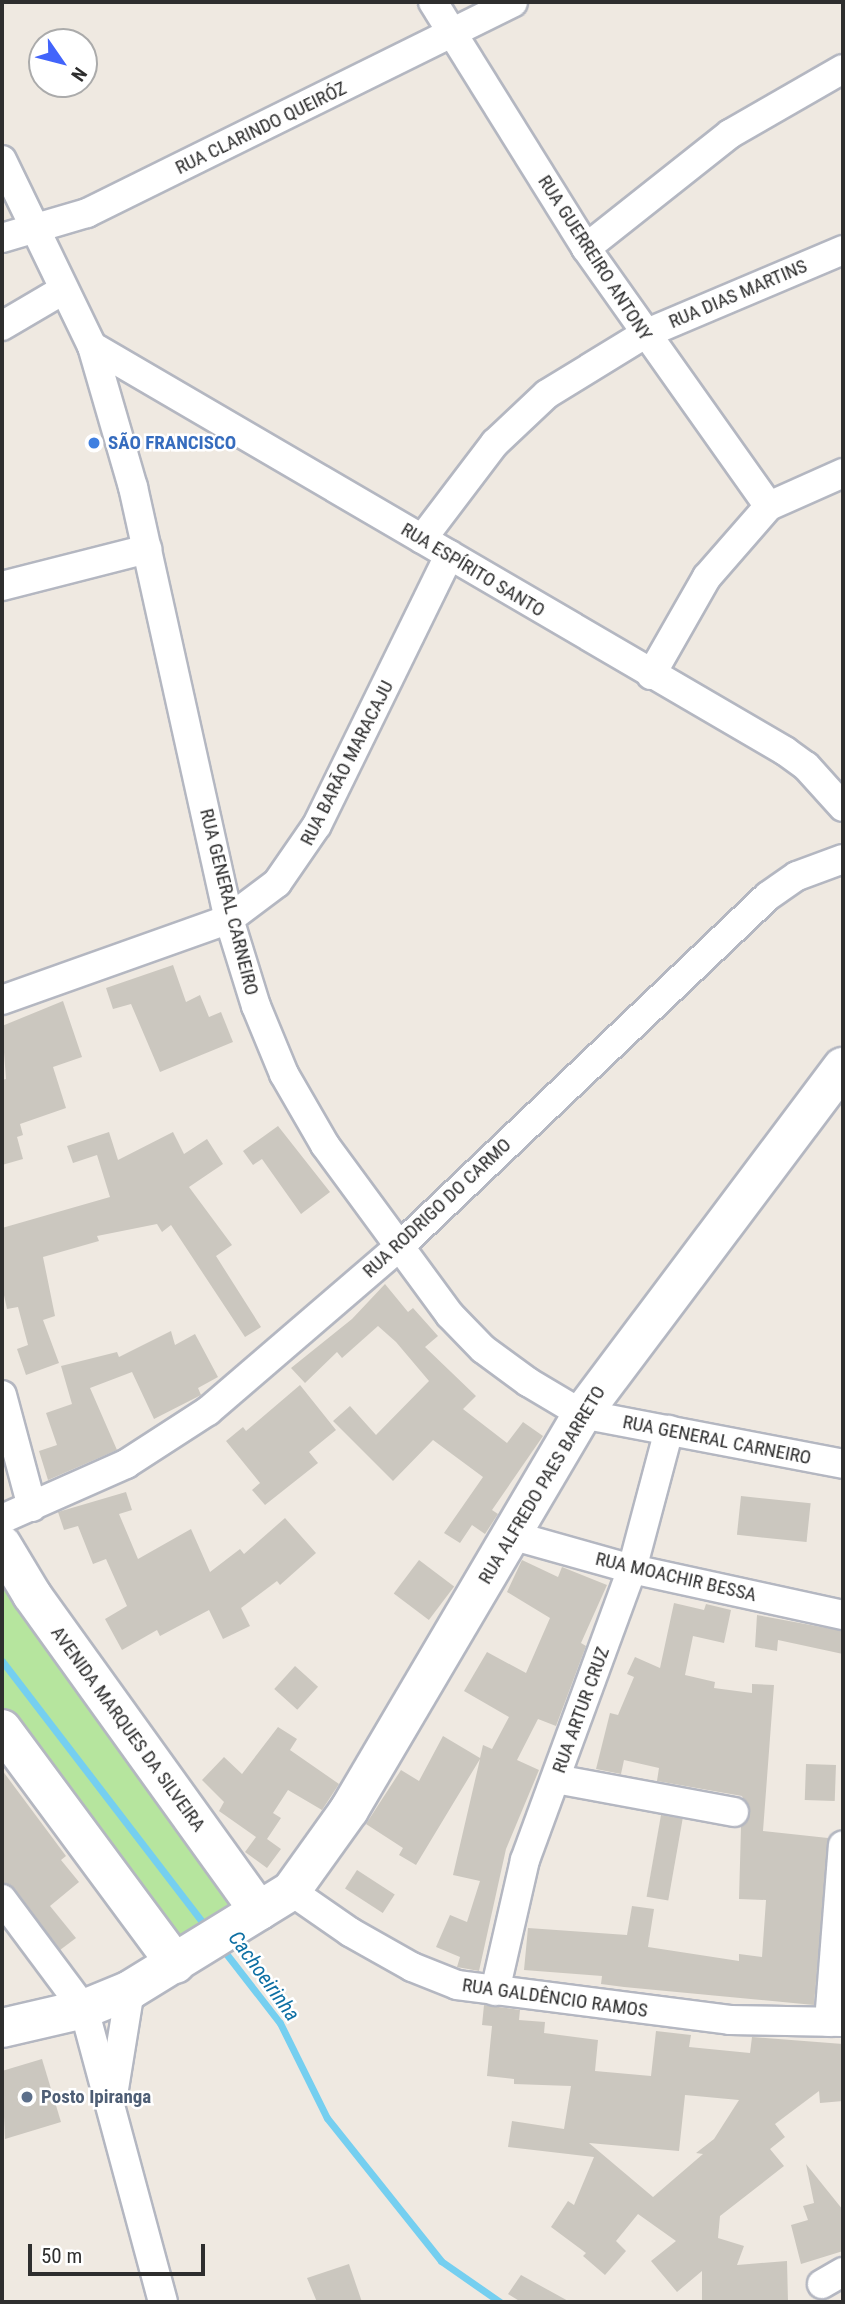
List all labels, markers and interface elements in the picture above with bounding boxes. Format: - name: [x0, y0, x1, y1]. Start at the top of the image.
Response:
- north arrow: [28, 28, 98, 98]
- text: N: [66, 63, 92, 86]
- street label: RUA CLARINDO QUEIRÓZ: [172, 77, 350, 179]
- street label: RUA GUERREIRO ANTONY: [533, 171, 657, 345]
- street label: RUA DIAS MARTINS: [665, 255, 811, 333]
- place label: SÃO FRANCISCO: [108, 432, 236, 454]
- marker: SÃO FRANCISCO: [86, 435, 102, 451]
- street label: RUA ESPÍRITO SANTO: [397, 518, 549, 622]
- street label: RUA BARÃO MARACAJU: [296, 677, 398, 849]
- street label: RUA GENERAL CARNEIRO: [195, 806, 263, 998]
- street label: RUA RODRIGO DO CARMO: [358, 1133, 516, 1283]
- street label: RUA ALFREDO PAES BARRETO: [474, 1382, 610, 1588]
- street label: RUA GENERAL CARNEIRO: [621, 1411, 813, 1469]
- street label: RUA MOACHIR BESSA: [593, 1547, 759, 1607]
- street label: AVENIDA MARQUES DA SILVEIRA: [46, 1622, 210, 1836]
- street label: RUA ARTUR CRUZ: [548, 1644, 614, 1776]
- water label: Cachoeirinha: [223, 1926, 305, 2026]
- street label: RUA GALDÊNCIO RAMOS: [461, 1974, 649, 2022]
- place label: Posto Ipiranga: [41, 2086, 151, 2108]
- marker: Posto Ipiranga: [19, 2089, 35, 2105]
- scale bar: [32, 2230, 208, 2274]
- text: 50 m: [41, 2244, 82, 2268]

